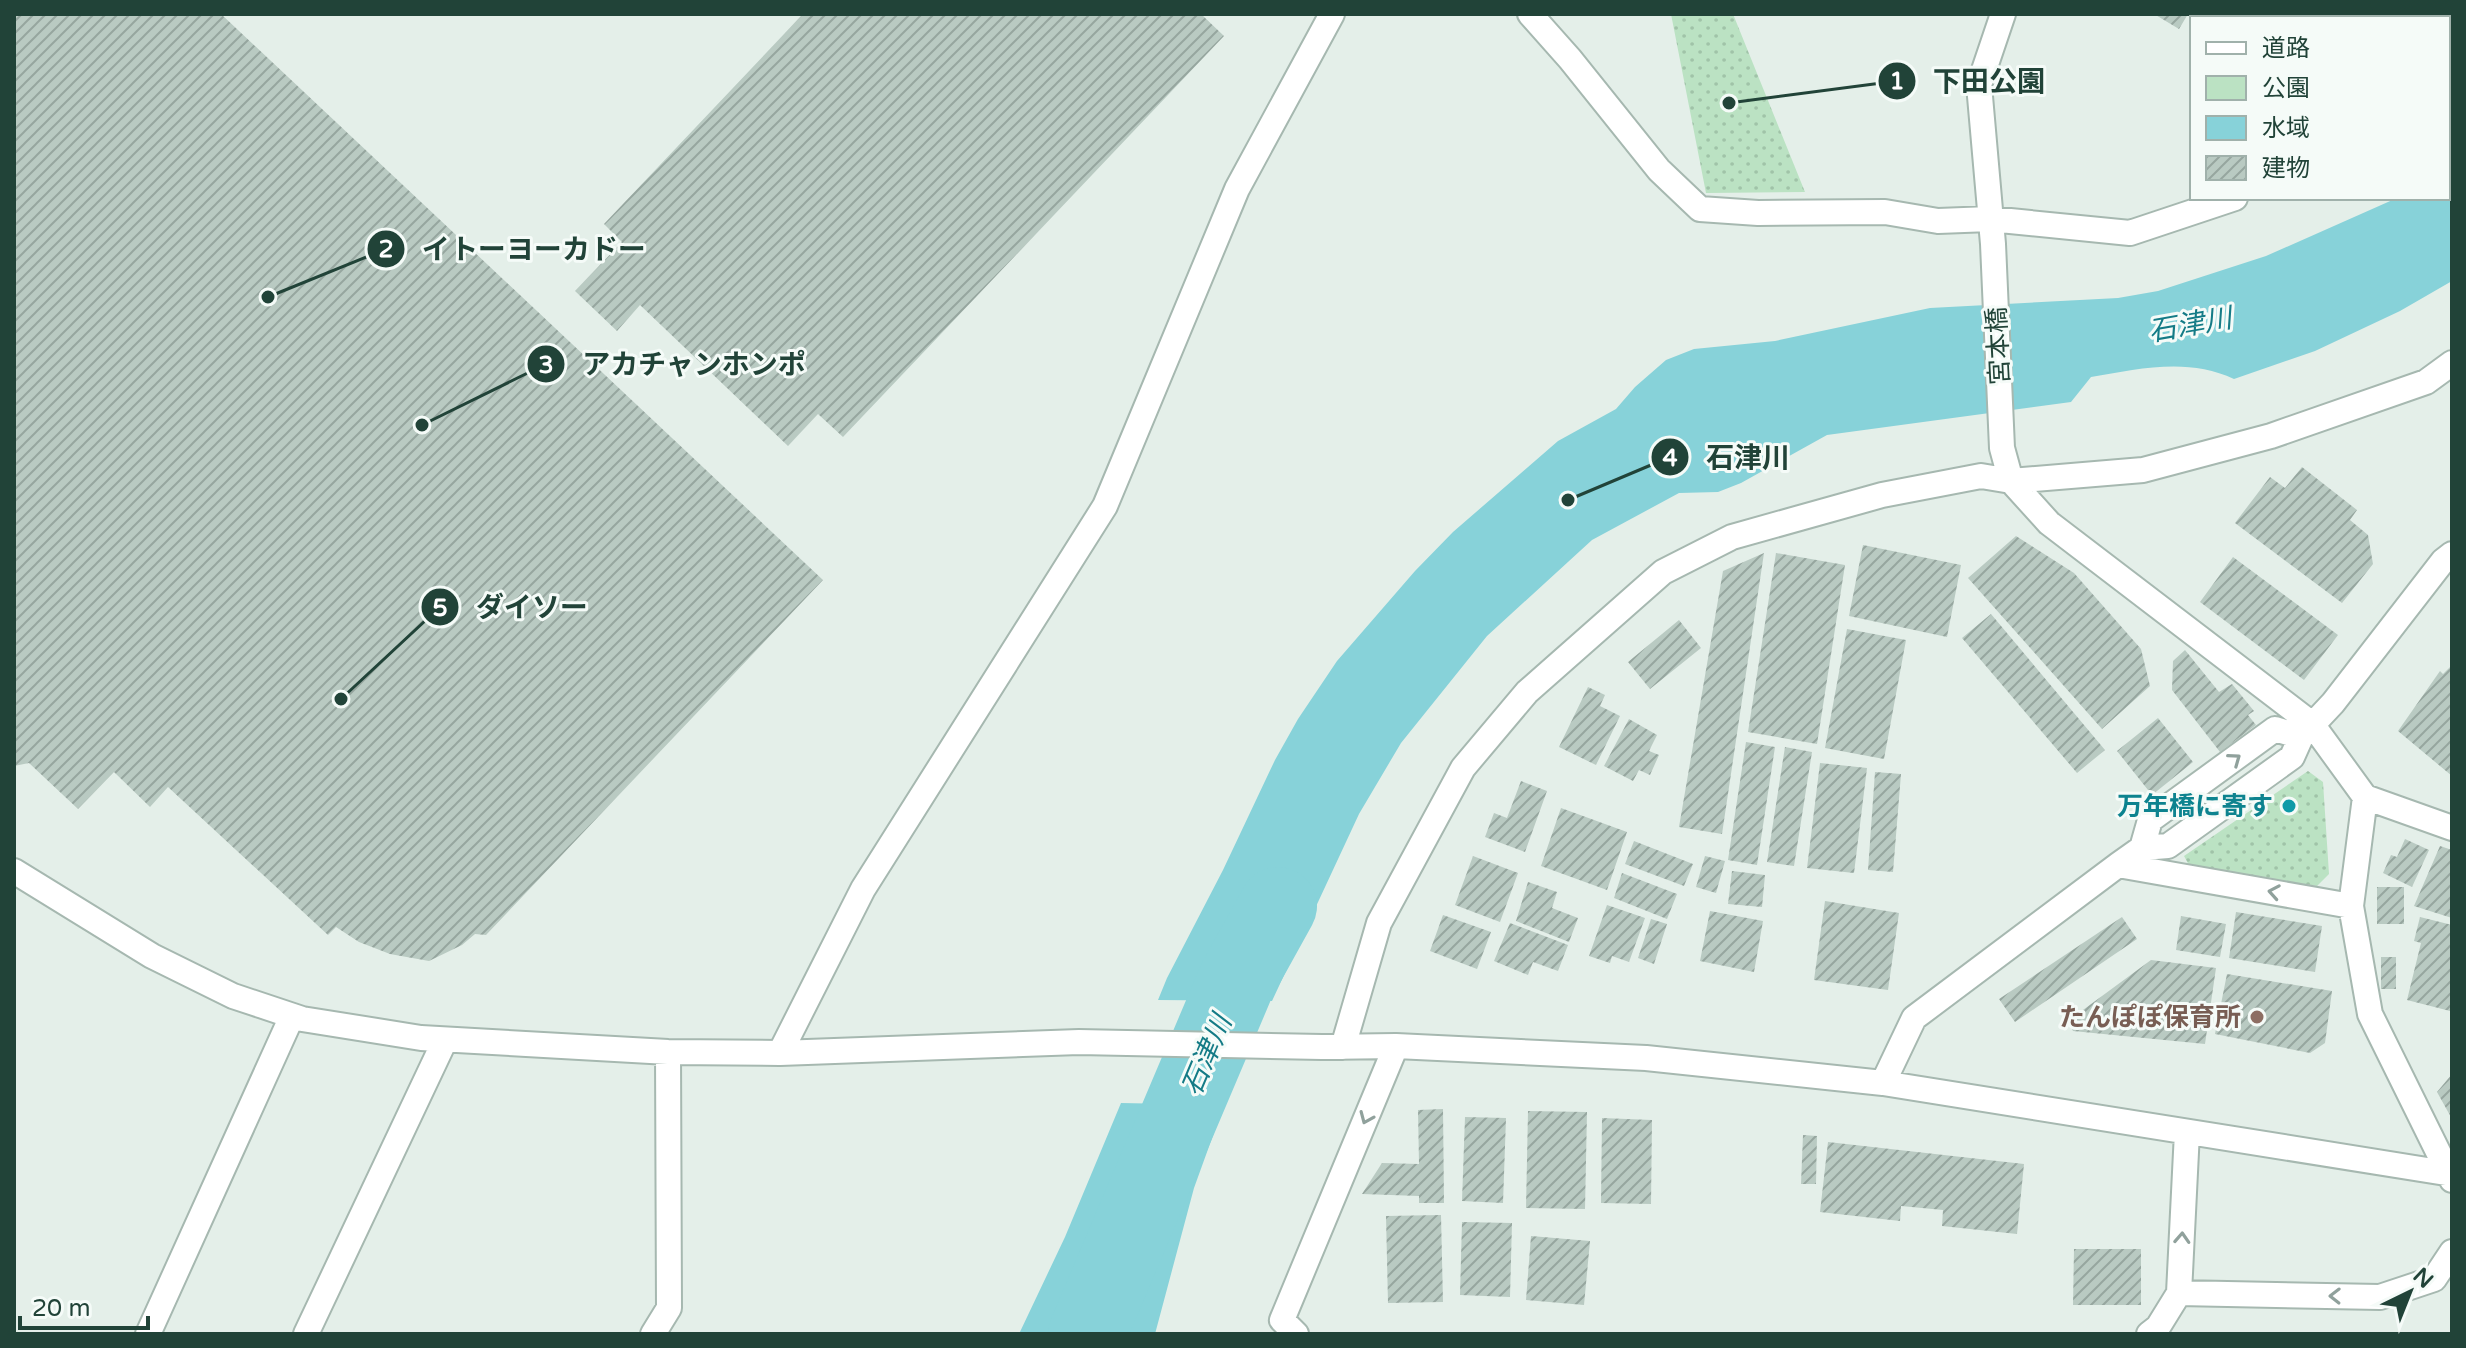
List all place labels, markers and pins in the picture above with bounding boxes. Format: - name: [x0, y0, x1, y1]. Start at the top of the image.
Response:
- callout: 下田公園: [1877, 55, 2061, 107]
- callout: イトーヨーカドー: [366, 223, 662, 275]
- callout: アカチャンホンポ: [526, 338, 822, 390]
- callout: 石津川: [1650, 431, 1806, 483]
- callout: ダイソー: [420, 581, 604, 633]
- place label: 万年橋に寄す: [2117, 791, 2273, 822]
- marker: 万年橋に寄す: [2280, 797, 2298, 815]
- place label: たんぽぽ保育所: [2059, 1002, 2241, 1033]
- marker: たんぽぽ保育所: [2248, 1008, 2266, 1026]

